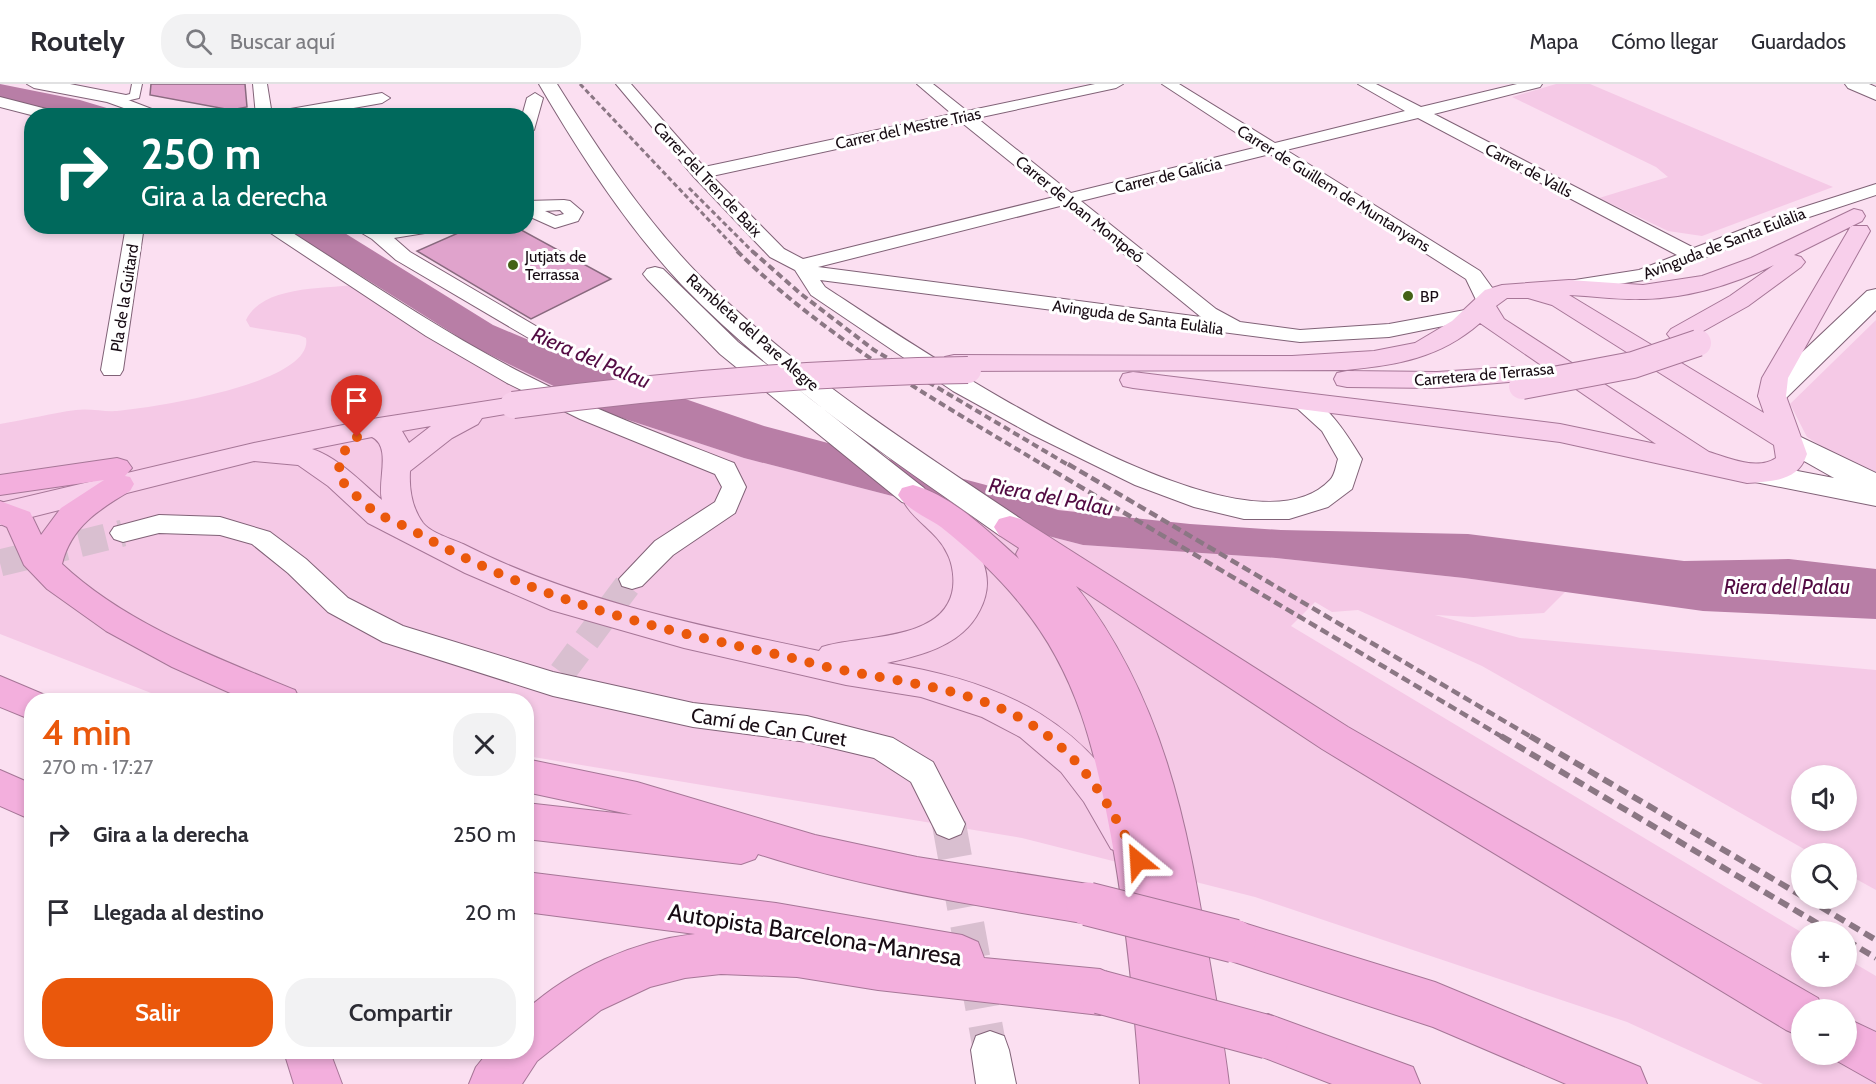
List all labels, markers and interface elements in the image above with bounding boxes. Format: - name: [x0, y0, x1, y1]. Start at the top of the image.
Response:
- search box: [161, 14, 581, 68]
- text: Routely: [30, 24, 125, 58]
- icon: search: [182, 25, 215, 58]
- text: Buscar aquí: [230, 28, 335, 55]
- text: Mapa: [1530, 29, 1578, 54]
- text: Cómo llegar: [1611, 29, 1718, 54]
- text: Guardados: [1751, 29, 1846, 54]
- street label: Carrer del Mestre Trias: [834, 104, 983, 153]
- street label: Carrer del Tren de Baix: [649, 118, 766, 241]
- street label: Carrer de Guillem de Muntanyans: [1234, 121, 1434, 256]
- text: 250 m: [141, 128, 261, 180]
- icon: right: [42, 132, 120, 210]
- street label: Carrer de Valls: [1482, 140, 1576, 202]
- street label: Carrer de Joan Montpeó: [1012, 152, 1148, 267]
- street label: Carrer de Galícia: [1113, 154, 1224, 197]
- text: Gira a la derecha: [141, 180, 327, 213]
- street label: Avinguda de Santa Eulàlia: [1640, 204, 1808, 283]
- street label: Pla de la Guitard: [107, 243, 142, 353]
- place label: Jutjats de Terrassa: [524, 247, 586, 284]
- marker: Jutjats de Terrassa: [506, 258, 520, 272]
- street label: Rambleta del Pare Alegre: [683, 270, 823, 395]
- place label: BP: [1420, 287, 1439, 306]
- marker: BP: [1401, 289, 1415, 303]
- street label: Avinguda de Santa Eulàlia: [1051, 296, 1225, 339]
- water label: Riera del Palau: [528, 321, 654, 394]
- street label: Carretera de Terrassa: [1413, 359, 1555, 390]
- pin: [331, 375, 382, 437]
- icon: arrive: [340, 384, 373, 417]
- water label: Riera del Palau: [987, 472, 1115, 521]
- water label: Riera del Palau: [1724, 574, 1850, 599]
- street label: Camí de Can Curet: [689, 703, 849, 751]
- text: 4 min: [42, 710, 132, 754]
- button: close: [453, 713, 516, 776]
- text: 270 m · 17:27: [42, 755, 153, 779]
- map controls: [1791, 765, 1857, 1065]
- button: sound: [1791, 765, 1857, 831]
- icon: right: [42, 818, 75, 851]
- text: Gira a la derecha: [93, 821, 249, 848]
- text: 250 m: [453, 821, 516, 848]
- position arrow: [1106, 829, 1170, 893]
- button: search: [1791, 843, 1857, 909]
- icon: arrive: [42, 896, 75, 929]
- street label: Autopista Barcelona-Manresa: [666, 897, 964, 972]
- text: Llegada al destino: [93, 899, 264, 926]
- text: 20 m: [465, 899, 516, 926]
- button: +: [1791, 921, 1857, 987]
- button: Salir: [42, 978, 273, 1047]
- button: Compartir: [285, 978, 516, 1047]
- button: −: [1791, 999, 1857, 1065]

